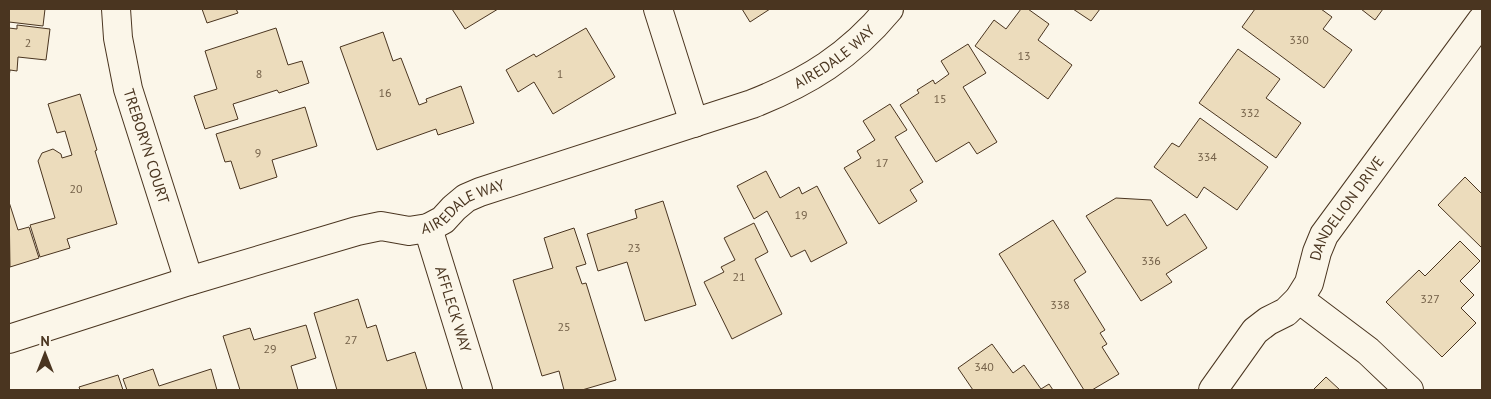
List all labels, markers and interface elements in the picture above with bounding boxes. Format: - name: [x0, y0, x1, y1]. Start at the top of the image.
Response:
- street label: AIREDALE WAY: [791, 20, 879, 93]
- house number: 330: [1289, 32, 1309, 47]
- house number: 2: [25, 35, 31, 50]
- house number: 13: [1017, 48, 1031, 63]
- house number: 8: [256, 66, 262, 81]
- house number: 1: [557, 66, 563, 81]
- house number: 16: [378, 85, 392, 100]
- street label: TREBORYN COURT: [119, 86, 174, 206]
- house number: 15: [933, 91, 947, 106]
- house number: 332: [1240, 105, 1260, 120]
- house number: 9: [255, 145, 261, 160]
- house number: 334: [1197, 149, 1217, 164]
- street label: DANDELION DRIVE: [1305, 152, 1388, 262]
- house number: 17: [875, 155, 889, 170]
- street label: AIREDALE WAY: [420, 175, 507, 238]
- house number: 20: [69, 181, 83, 196]
- house number: 19: [794, 207, 808, 222]
- house number: 23: [627, 240, 641, 255]
- house number: 336: [1141, 253, 1161, 268]
- street label: AFFLECK WAY: [431, 264, 476, 355]
- house number: 21: [732, 269, 746, 284]
- house number: 327: [1420, 291, 1440, 306]
- house number: 338: [1050, 297, 1070, 312]
- house number: 25: [557, 319, 571, 334]
- north arrow: [20, 329, 70, 379]
- text: N: [40, 332, 50, 350]
- house number: 27: [344, 332, 358, 347]
- house number: 29: [263, 341, 277, 356]
- house number: 340: [974, 359, 994, 374]

